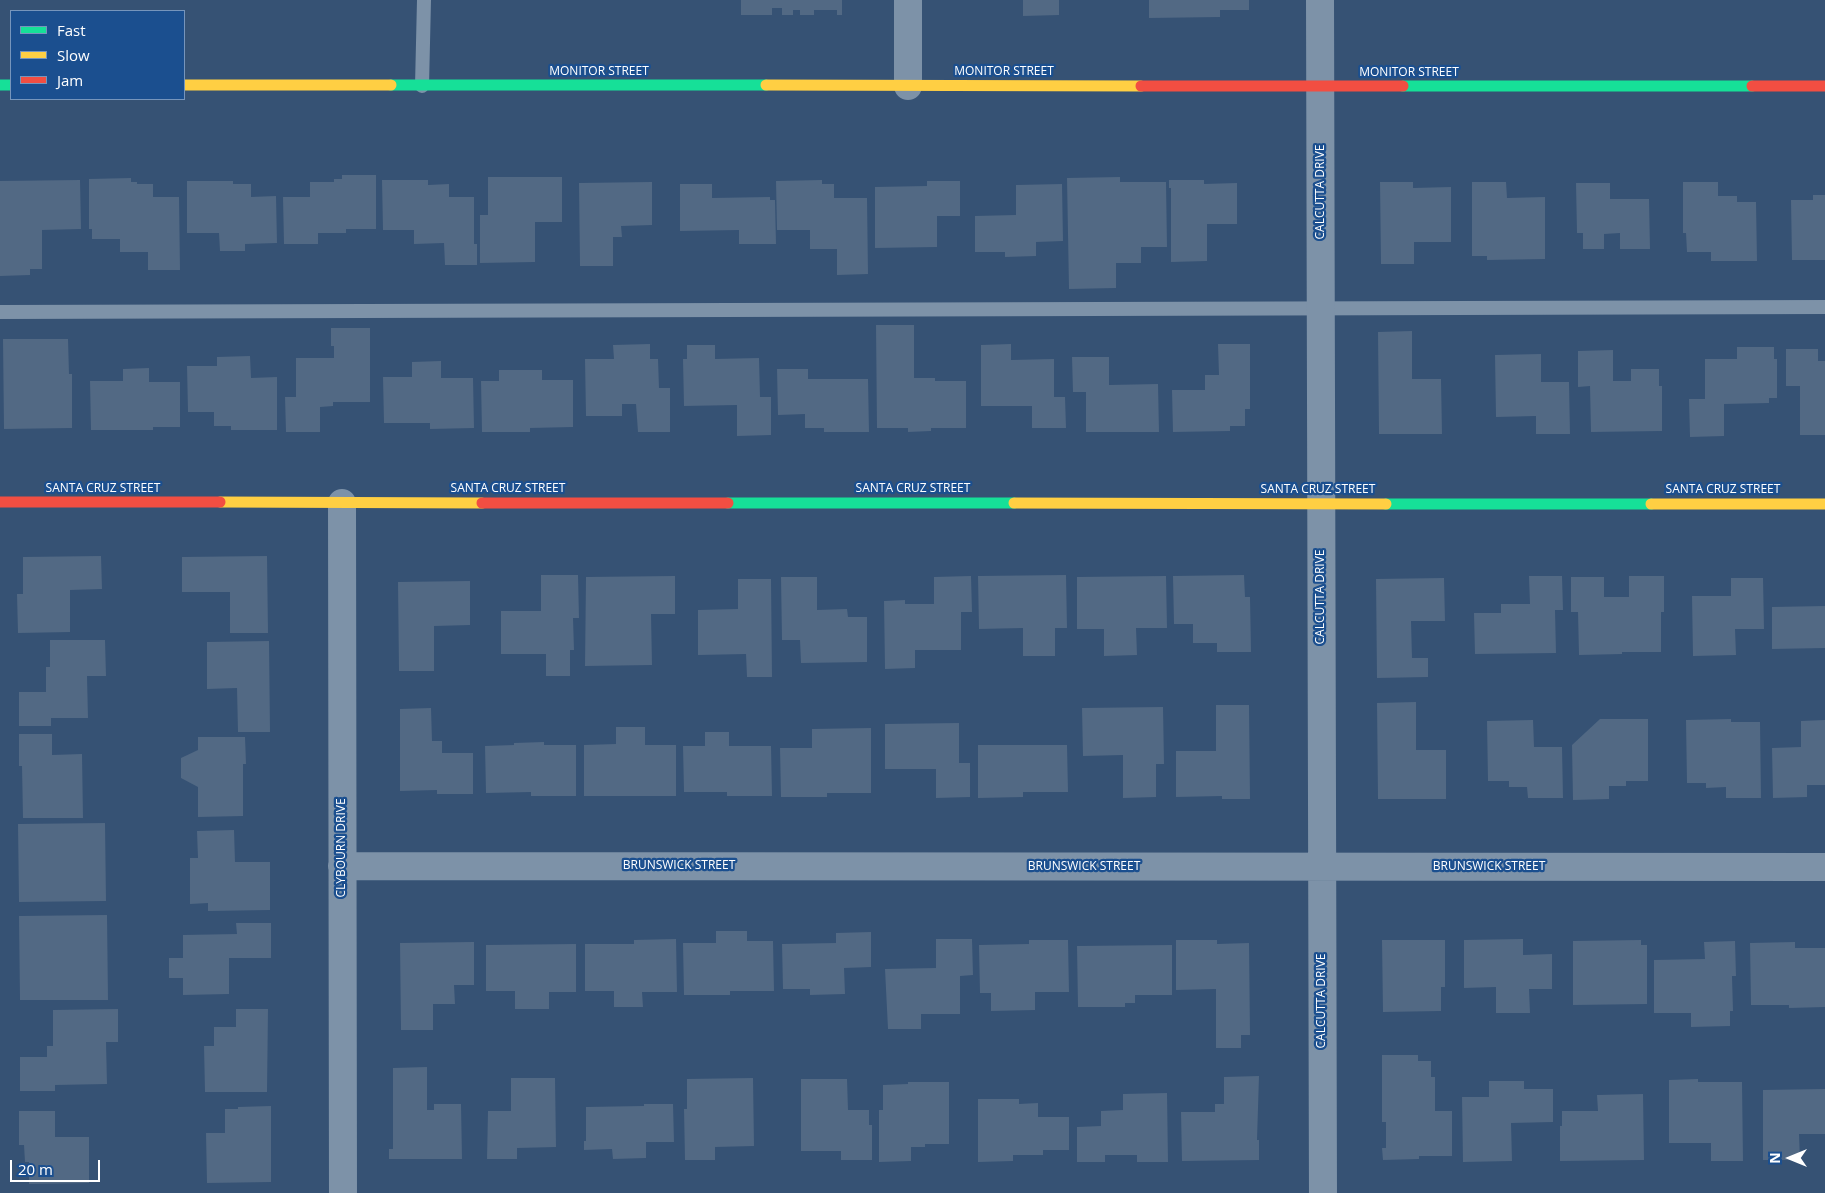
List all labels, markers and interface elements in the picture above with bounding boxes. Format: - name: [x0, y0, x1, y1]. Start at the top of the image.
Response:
- legend: [10, 10, 185, 100]
- text: Fast: [57, 20, 86, 40]
- text: Slow: [57, 45, 90, 65]
- street label: MONITOR STREET: [549, 65, 649, 79]
- street label: MONITOR STREET: [954, 65, 1054, 79]
- street label: MONITOR STREET: [1359, 66, 1459, 80]
- text: Jam: [57, 70, 83, 90]
- street label: CALCUTTA DRIVE: [1314, 145, 1328, 239]
- street label: SANTA CRUZ STREET: [46, 482, 160, 496]
- street label: SANTA CRUZ STREET: [451, 482, 565, 496]
- street label: SANTA CRUZ STREET: [856, 482, 970, 496]
- street label: SANTA CRUZ STREET: [1261, 483, 1375, 497]
- street label: SANTA CRUZ STREET: [1666, 483, 1780, 497]
- street label: CALCUTTA DRIVE: [1314, 550, 1328, 644]
- street label: CLYBOURN DRIVE: [335, 798, 349, 898]
- street label: BRUNSWICK STREET: [623, 859, 735, 873]
- street label: BRUNSWICK STREET: [1028, 860, 1140, 874]
- street label: BRUNSWICK STREET: [1433, 860, 1545, 874]
- street label: CALCUTTA DRIVE: [1315, 954, 1329, 1048]
- north arrow: [1765, 1133, 1815, 1183]
- scale bar: [12, 1150, 102, 1182]
- text: N: [1765, 1152, 1784, 1164]
- text: 20 m: [18, 1159, 53, 1179]

